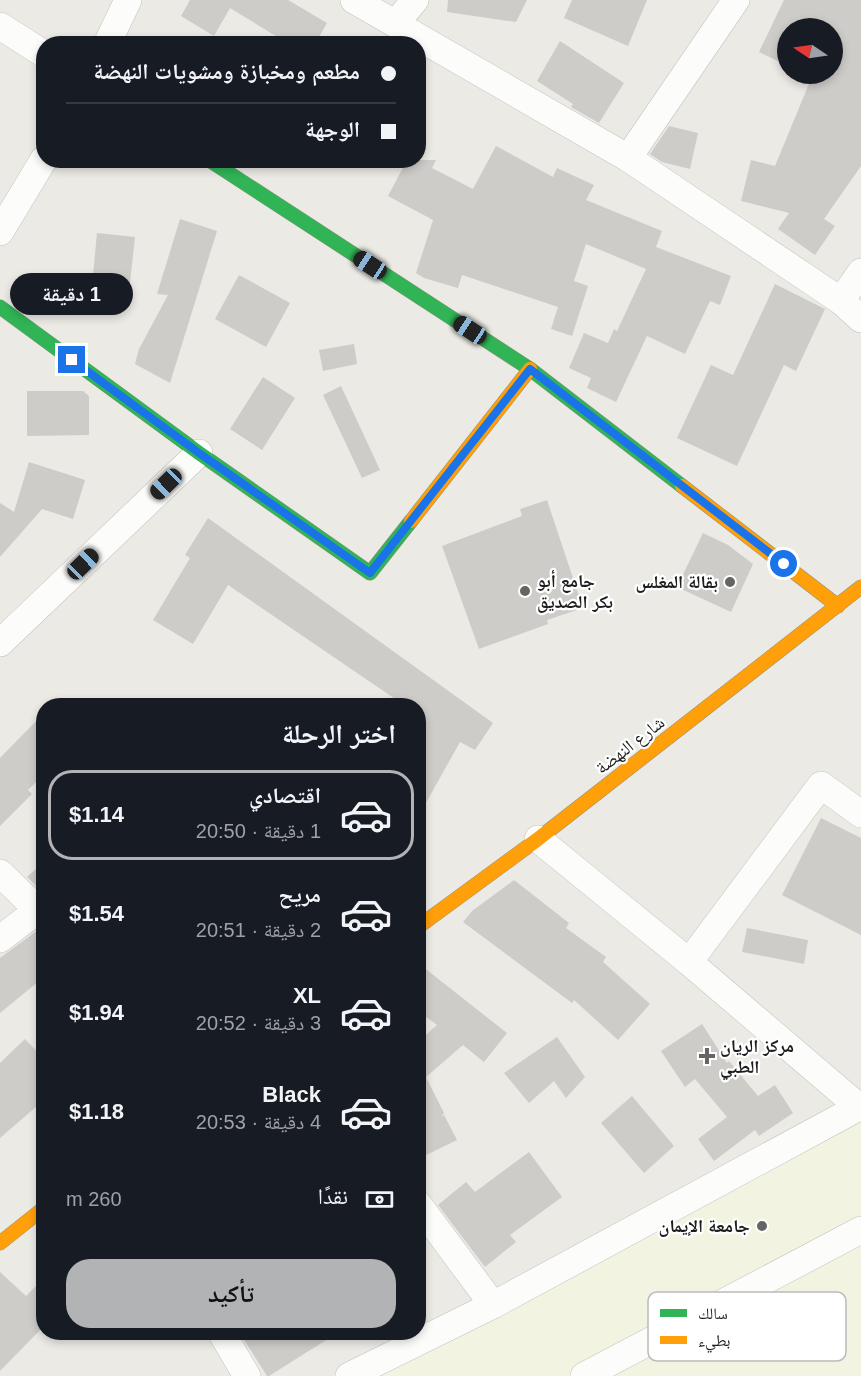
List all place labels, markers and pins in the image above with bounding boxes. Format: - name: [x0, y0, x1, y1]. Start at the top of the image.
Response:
- place label: جامع أبو بكر الصديق: [537, 570, 613, 613]
- place label: بقالة المغلس: [636, 572, 718, 593]
- marker: بقالة المغلس: [723, 575, 737, 589]
- marker: جامع أبو بكر الصديق: [518, 584, 532, 598]
- place label: مركز الريان الطبي: [720, 1036, 794, 1081]
- marker: مركز الريان الطبي: [698, 1047, 716, 1065]
- place label: جامعة الإيمان: [659, 1216, 750, 1237]
- marker: جامعة الإيمان: [755, 1219, 769, 1233]

